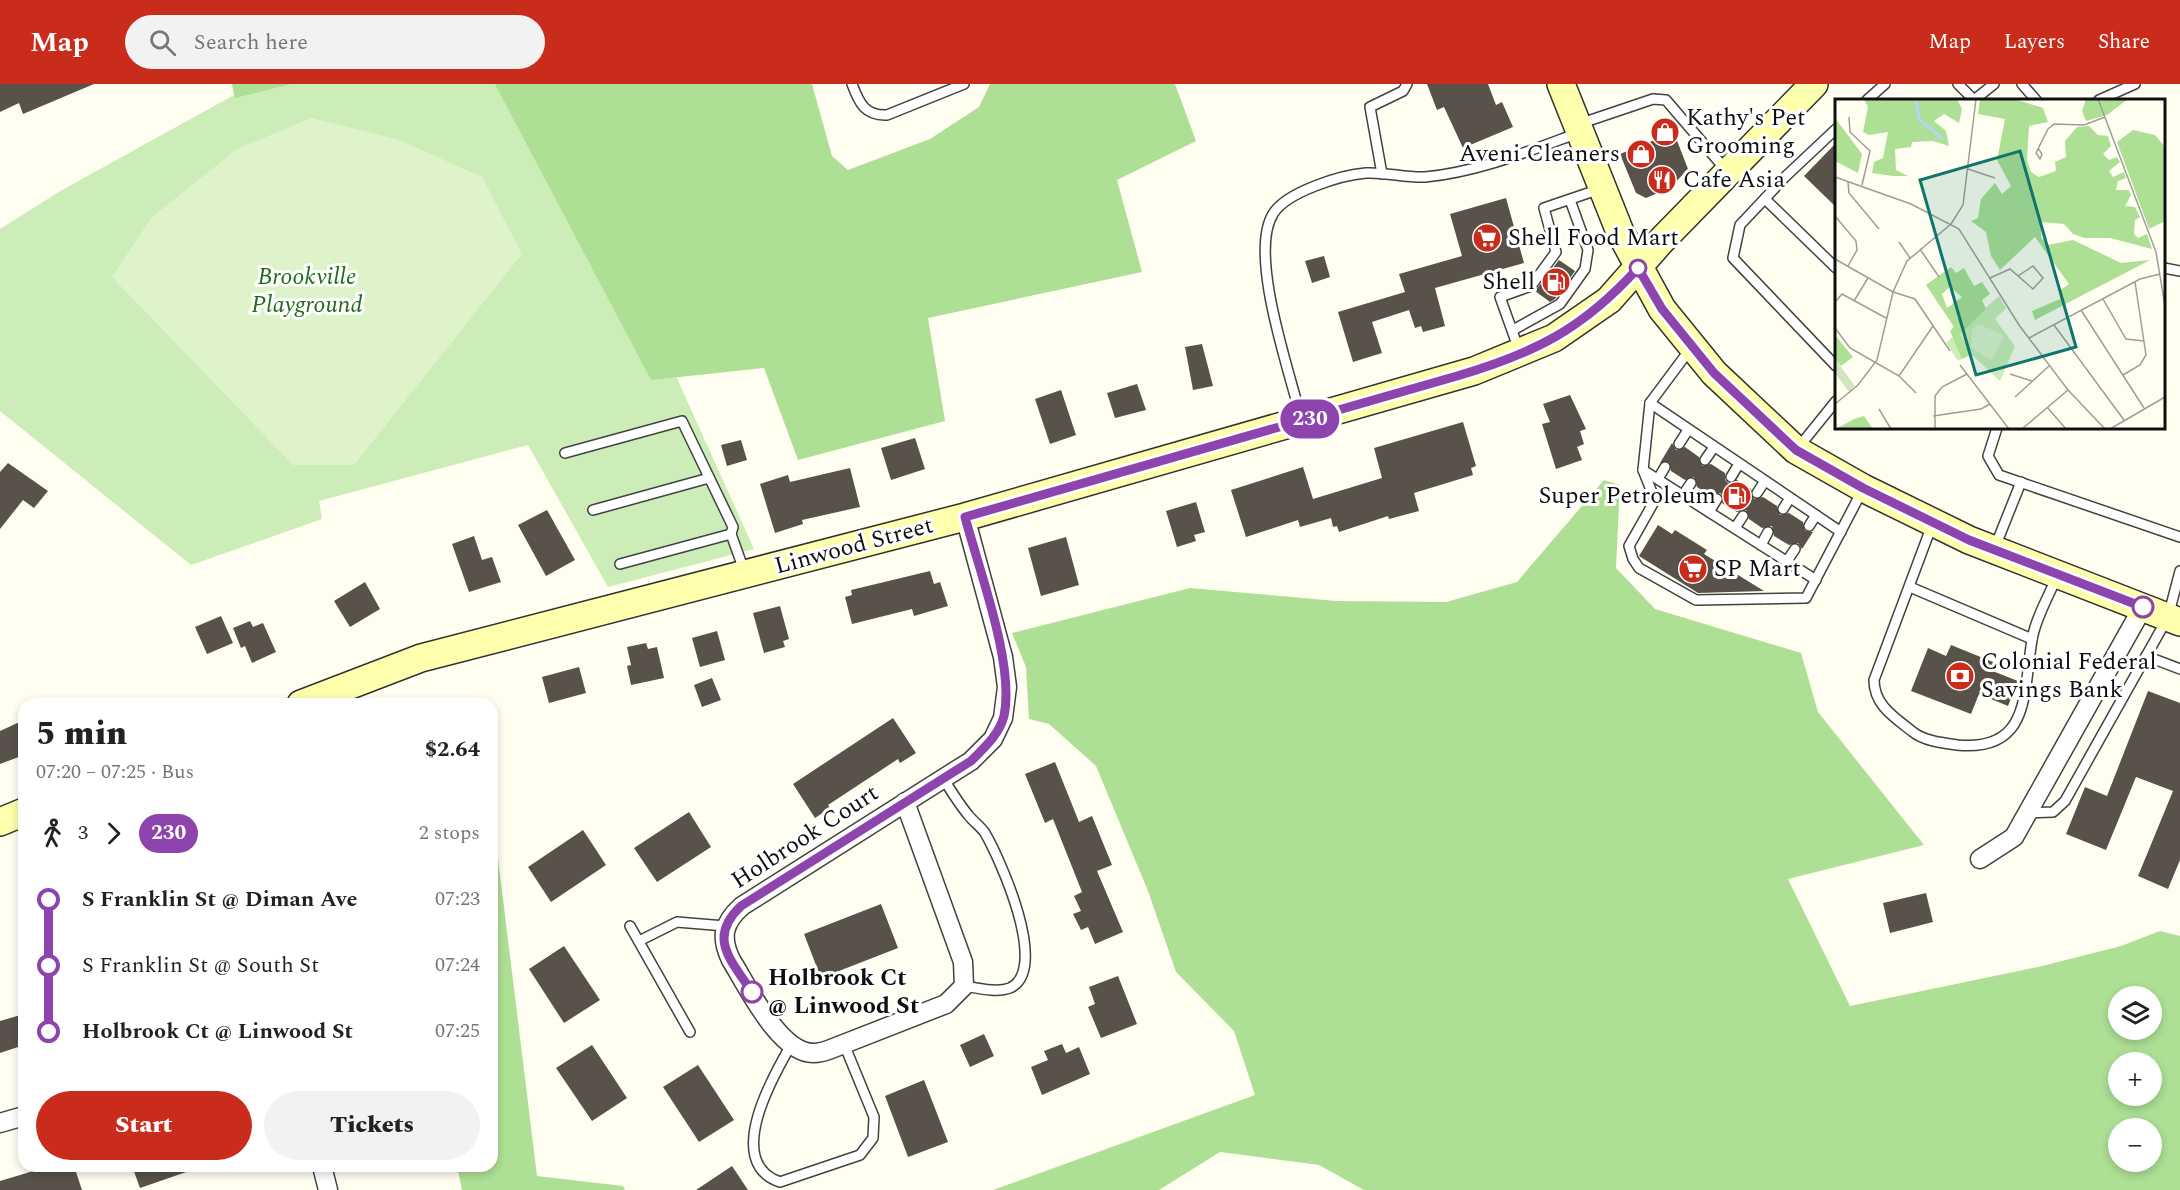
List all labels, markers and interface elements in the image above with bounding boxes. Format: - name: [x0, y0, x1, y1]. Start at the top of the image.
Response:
- search box: [125, 15, 545, 69]
- text: Map: [30, 21, 89, 64]
- icon: search: [146, 26, 179, 59]
- text: Search here: [194, 26, 308, 59]
- text: Map: [1929, 26, 1971, 58]
- text: Layers: [2004, 26, 2065, 58]
- text: Share: [2098, 26, 2150, 58]
- inset map: [1835, 99, 2165, 429]
- place label: Kathy's Pet Grooming: [1686, 100, 1806, 164]
- shop icon: Kathy's Pet Grooming: [1649, 116, 1681, 148]
- place label: Aveni Cleaners: [1459, 136, 1620, 172]
- shop icon: Aveni Cleaners: [1625, 138, 1657, 170]
- place label: Cafe Asia: [1683, 162, 1785, 198]
- restaurant icon: Cafe Asia: [1646, 164, 1678, 196]
- place label: Shell Food Mart: [1508, 220, 1679, 256]
- supermarket icon: Shell Food Mart: [1471, 222, 1503, 254]
- park label: Brookville Playground: [251, 259, 363, 323]
- unlabelled marker: [1629, 259, 1647, 277]
- place label: Shell: [1483, 264, 1535, 300]
- fuel station icon: Shell: [1540, 266, 1572, 298]
- line badge: 230: [1276, 400, 1344, 438]
- text: 230: [1292, 403, 1328, 435]
- place label: Super Petroleum: [1538, 478, 1716, 514]
- fuel station icon: Super Petroleum: [1721, 480, 1753, 512]
- street label: Linwood Street: [771, 508, 937, 584]
- place label: SP Mart: [1714, 551, 1801, 587]
- supermarket icon: SP Mart: [1677, 553, 1709, 585]
- unlabelled marker: [2132, 596, 2154, 618]
- place label: Colonial Federal Savings Bank: [1981, 644, 2157, 708]
- bank icon: Colonial Federal Savings Bank: [1944, 660, 1976, 692]
- text: 5 min: [36, 709, 127, 759]
- text: $2.64: [425, 733, 480, 766]
- text: 07:20 – 07:25 · Bus: [36, 757, 194, 787]
- street label: Holbrook Court: [724, 776, 886, 898]
- icon: walk: [36, 817, 69, 850]
- icon: forward: [97, 817, 130, 850]
- text: 230: [151, 817, 186, 849]
- text: 3: [78, 818, 88, 848]
- text: 2 stops: [419, 818, 480, 848]
- text: S Franklin St @ Diman Ave: [82, 883, 358, 916]
- text: 07:23: [435, 884, 480, 914]
- text: S Franklin St @ South St: [82, 949, 319, 982]
- text: 07:24: [435, 950, 480, 980]
- place label: Holbrook Ct @ Linwood St: [768, 960, 919, 1024]
- marker: Holbrook Ct @ Linwood St: [741, 981, 763, 1003]
- map controls: [2108, 986, 2162, 1172]
- button: layers: [2108, 986, 2162, 1040]
- text: Holbrook Ct @ Linwood St: [82, 1015, 353, 1048]
- text: 07:25: [435, 1016, 480, 1046]
- button: +: [2108, 1052, 2162, 1106]
- button: Start: [36, 1091, 252, 1160]
- button: Tickets: [264, 1091, 480, 1160]
- button: −: [2108, 1118, 2162, 1172]

